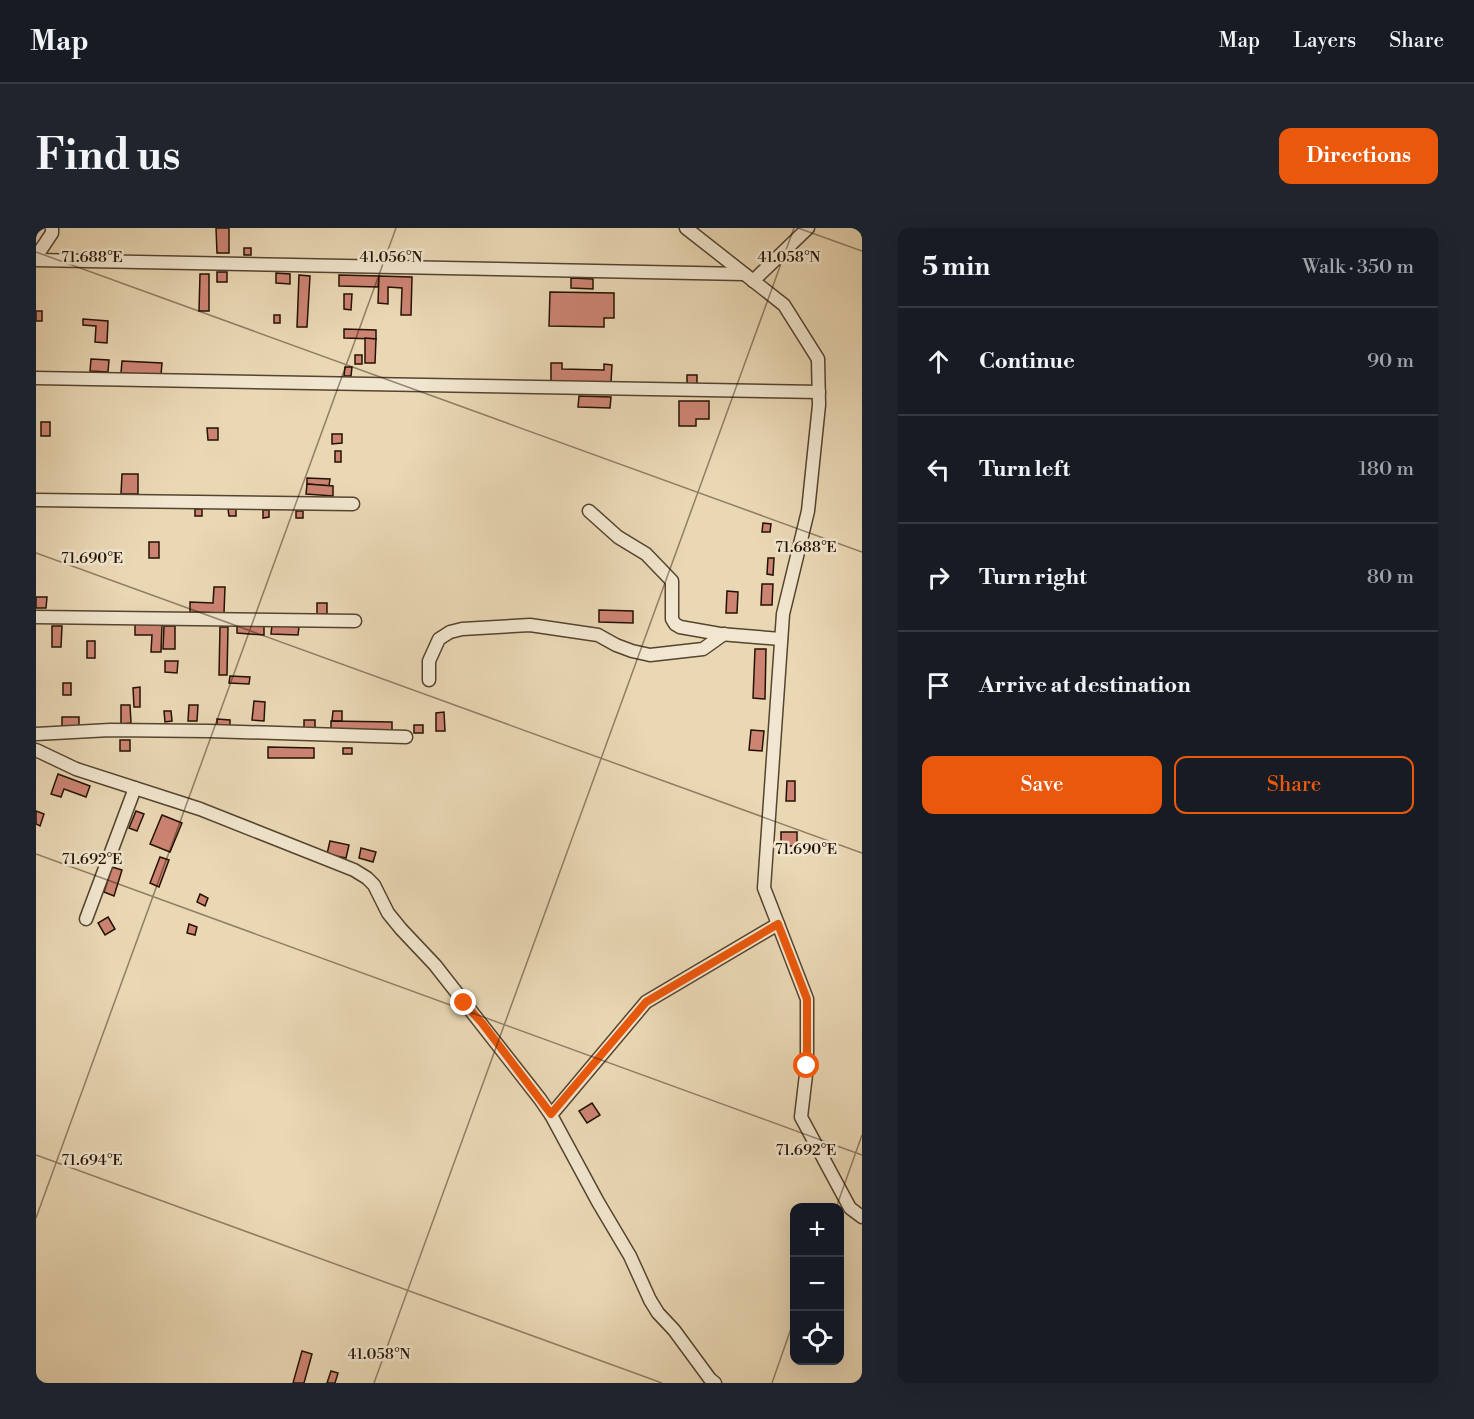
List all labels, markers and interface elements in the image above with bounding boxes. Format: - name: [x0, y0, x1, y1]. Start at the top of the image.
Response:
- text: Map: [30, 24, 89, 59]
- text: Map: [1219, 28, 1260, 54]
- text: Layers: [1293, 28, 1356, 54]
- text: Share: [1389, 28, 1444, 54]
- button: Directions: [1279, 128, 1438, 184]
- text: Find us: [36, 130, 180, 183]
- text: 71.688°E: [61, 248, 123, 267]
- text: 41.056°N: [360, 248, 422, 267]
- text: 41.058°N: [757, 248, 821, 267]
- text: 5 min: [922, 251, 990, 283]
- text: Walk · 350 m: [1302, 255, 1414, 280]
- icon: ahead: [922, 345, 955, 378]
- text: Continue: [979, 348, 1075, 375]
- text: 90 m: [1367, 349, 1414, 374]
- icon: left: [922, 453, 955, 486]
- text: Turn left: [979, 456, 1070, 483]
- text: 180 m: [1359, 457, 1414, 482]
- text: 71.688°E: [775, 538, 837, 557]
- text: 71.690°E: [61, 549, 123, 568]
- icon: right: [922, 561, 955, 594]
- text: Turn right: [979, 564, 1087, 591]
- text: 80 m: [1367, 565, 1414, 590]
- icon: arrive: [922, 669, 955, 702]
- text: Arrive at destination: [979, 672, 1191, 699]
- button: Save: [922, 756, 1162, 814]
- button: Share: [1174, 756, 1414, 814]
- text: 71.690°E: [775, 840, 837, 859]
- text: 71.692°E: [62, 850, 122, 869]
- route end: [450, 989, 476, 1015]
- route start: [793, 1052, 819, 1078]
- text: 71.692°E: [776, 1141, 836, 1160]
- text: 71.694°E: [61, 1151, 123, 1170]
- map controls: [790, 1203, 844, 1365]
- button: +: [790, 1203, 844, 1257]
- button: −: [790, 1257, 844, 1311]
- button: locate: [790, 1311, 844, 1365]
- text: 41.058°N: [347, 1345, 411, 1364]

